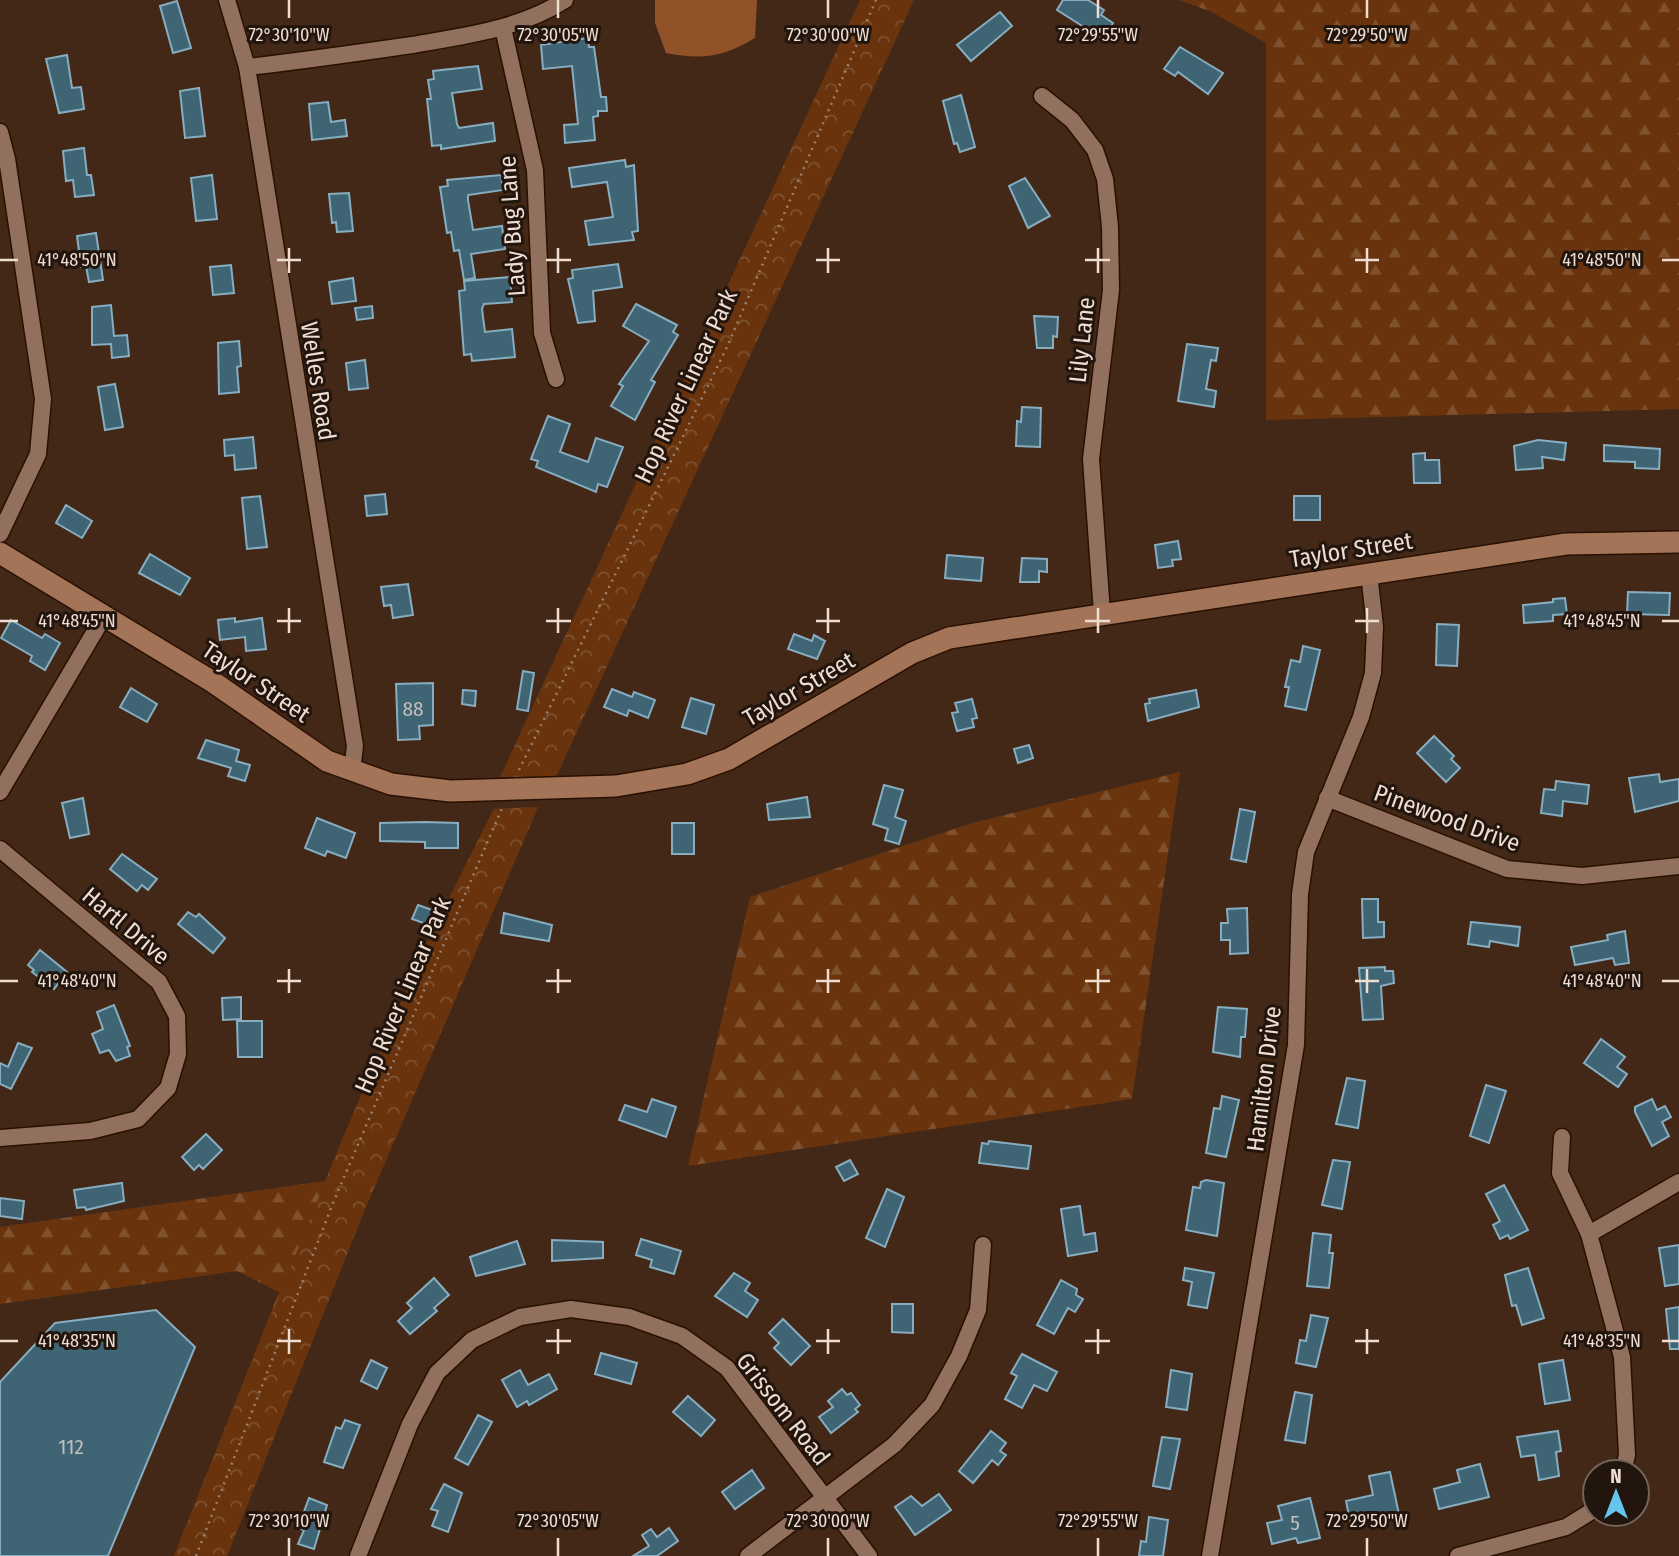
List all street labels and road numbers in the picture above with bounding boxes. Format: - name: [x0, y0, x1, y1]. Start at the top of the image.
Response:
- street label: Lady Bug Lane: [493, 155, 531, 297]
- street label: Hop River Linear Park: [629, 284, 744, 487]
- street label: Lily Lane: [1064, 296, 1100, 384]
- street label: Welles Road: [295, 320, 341, 442]
- street label: Taylor Street: [1288, 526, 1415, 574]
- street label: Taylor Street: [197, 636, 315, 728]
- street label: Taylor Street: [738, 646, 860, 732]
- street label: Pinewood Drive: [1370, 779, 1524, 857]
- street label: Hartl Drive: [77, 882, 175, 970]
- street label: Hop River Linear Park: [349, 892, 457, 1097]
- street label: Hamilton Drive: [1241, 1005, 1287, 1153]
- street label: Grissom Road: [730, 1347, 836, 1471]

